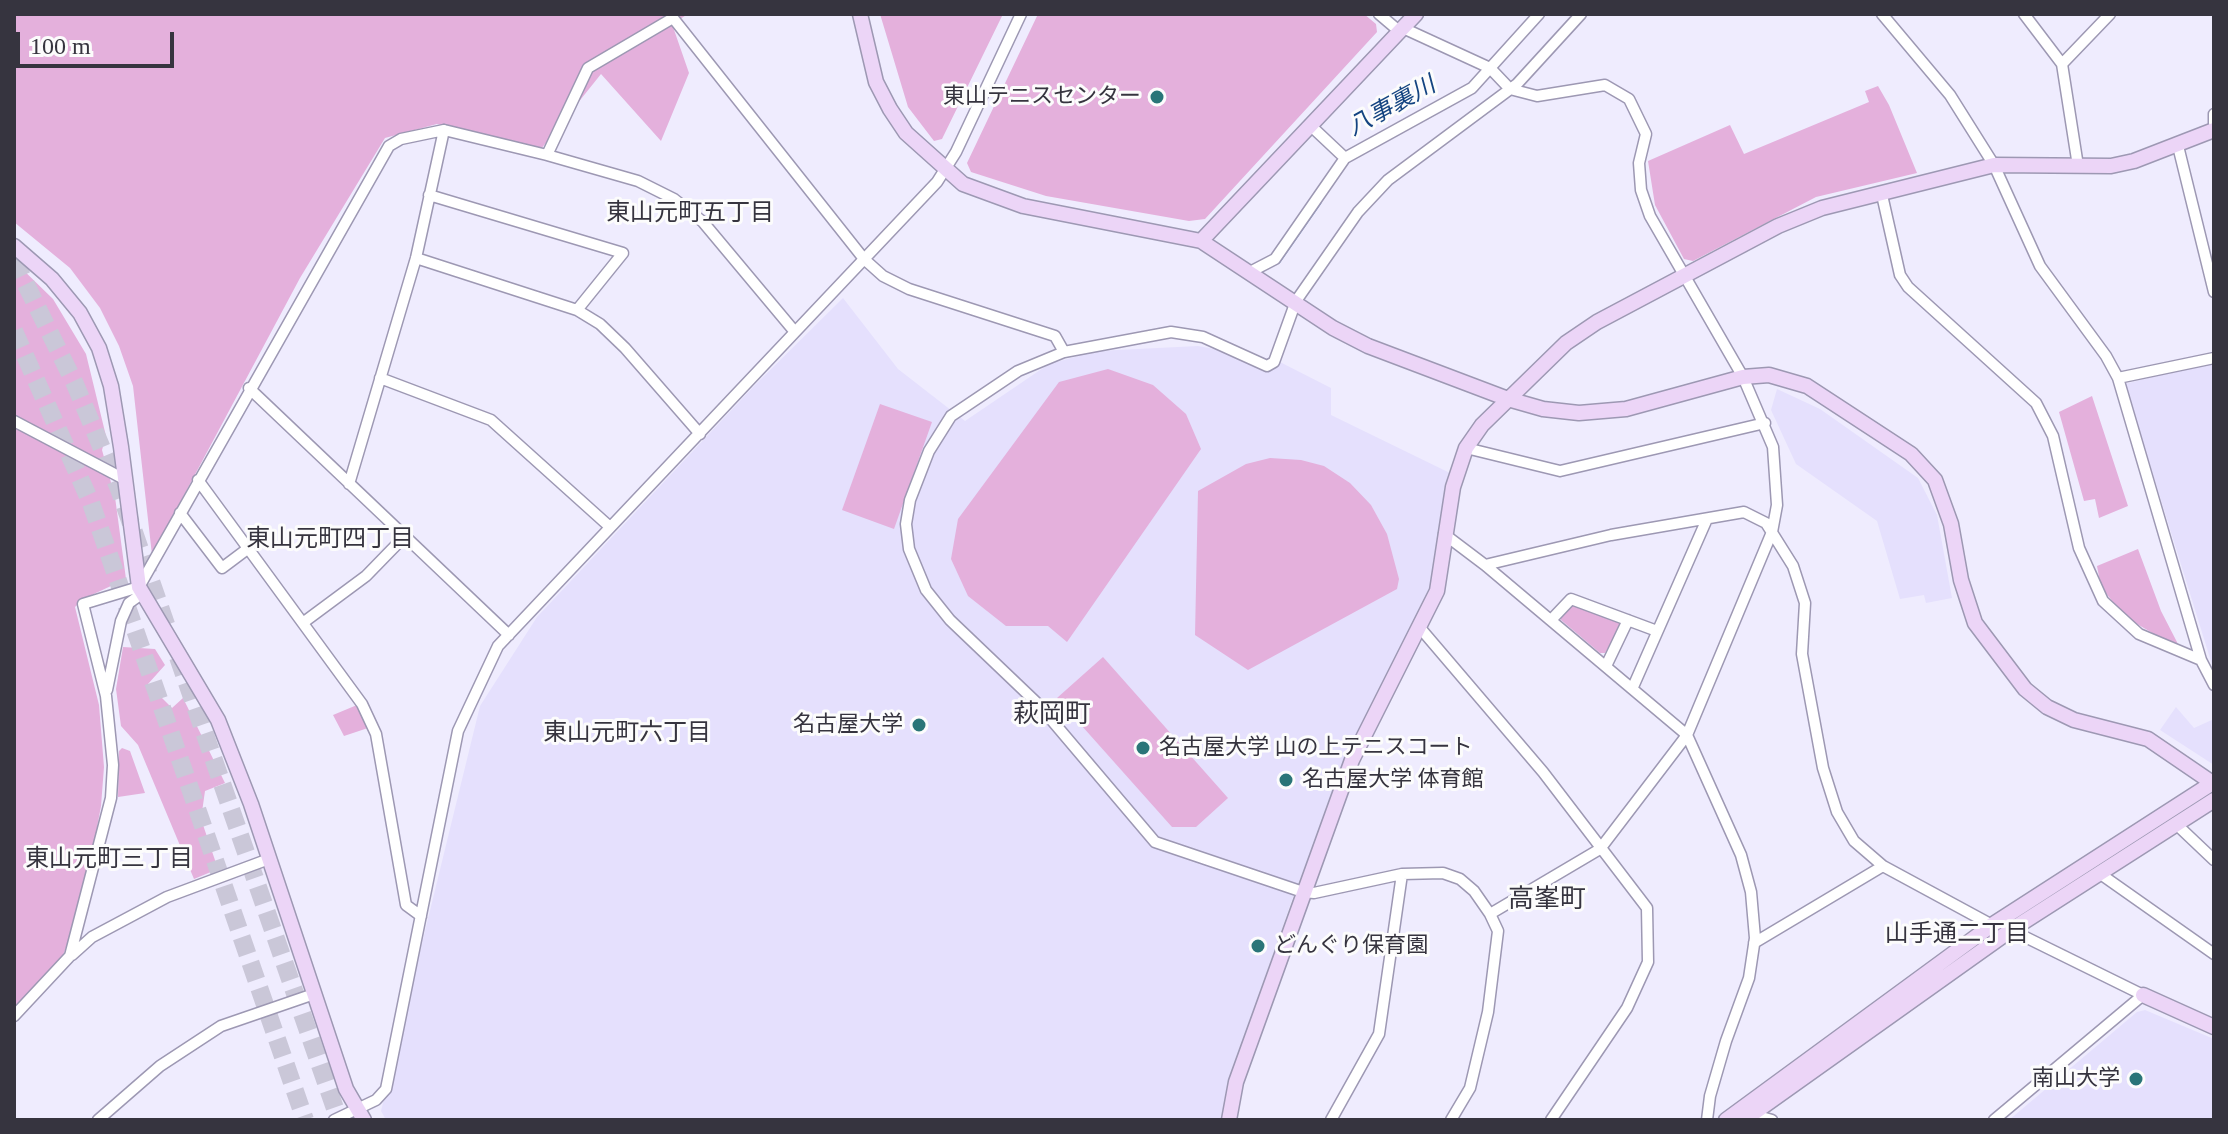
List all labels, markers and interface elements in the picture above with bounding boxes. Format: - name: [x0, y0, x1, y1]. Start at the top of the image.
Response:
- scale bar: [20, 16, 178, 66]
- text: 100 m: [30, 33, 91, 59]
- water label: 八事裏川: [1343, 71, 1441, 143]
- place label: 東山テニスセンター: [943, 84, 1141, 110]
- marker: 東山テニスセンター: [1148, 88, 1166, 106]
- district label: 東山元町五丁目: [606, 200, 774, 228]
- district label: 東山元町四丁目: [246, 526, 414, 554]
- district label: 萩岡町: [1013, 699, 1091, 731]
- place label: 名古屋大学: [793, 712, 903, 738]
- marker: 名古屋大学: [910, 716, 928, 734]
- district label: 東山元町六丁目: [543, 720, 711, 748]
- place label: 名古屋大学 山の上テニスコート: [1159, 735, 1472, 761]
- marker: 名古屋大学 山の上テニスコート: [1134, 739, 1152, 757]
- place label: 名古屋大学 体育館: [1302, 767, 1483, 793]
- marker: 名古屋大学 体育館: [1277, 771, 1295, 789]
- district label: 東山元町三丁目: [25, 846, 193, 874]
- district label: 高峯町: [1508, 884, 1586, 916]
- district label: 山手通二丁目: [1885, 921, 2029, 949]
- place label: どんぐり保育園: [1274, 933, 1428, 959]
- marker: どんぐり保育園: [1249, 937, 1267, 955]
- place label: 南山大学: [2032, 1066, 2120, 1092]
- marker: 南山大学: [2127, 1070, 2145, 1088]

